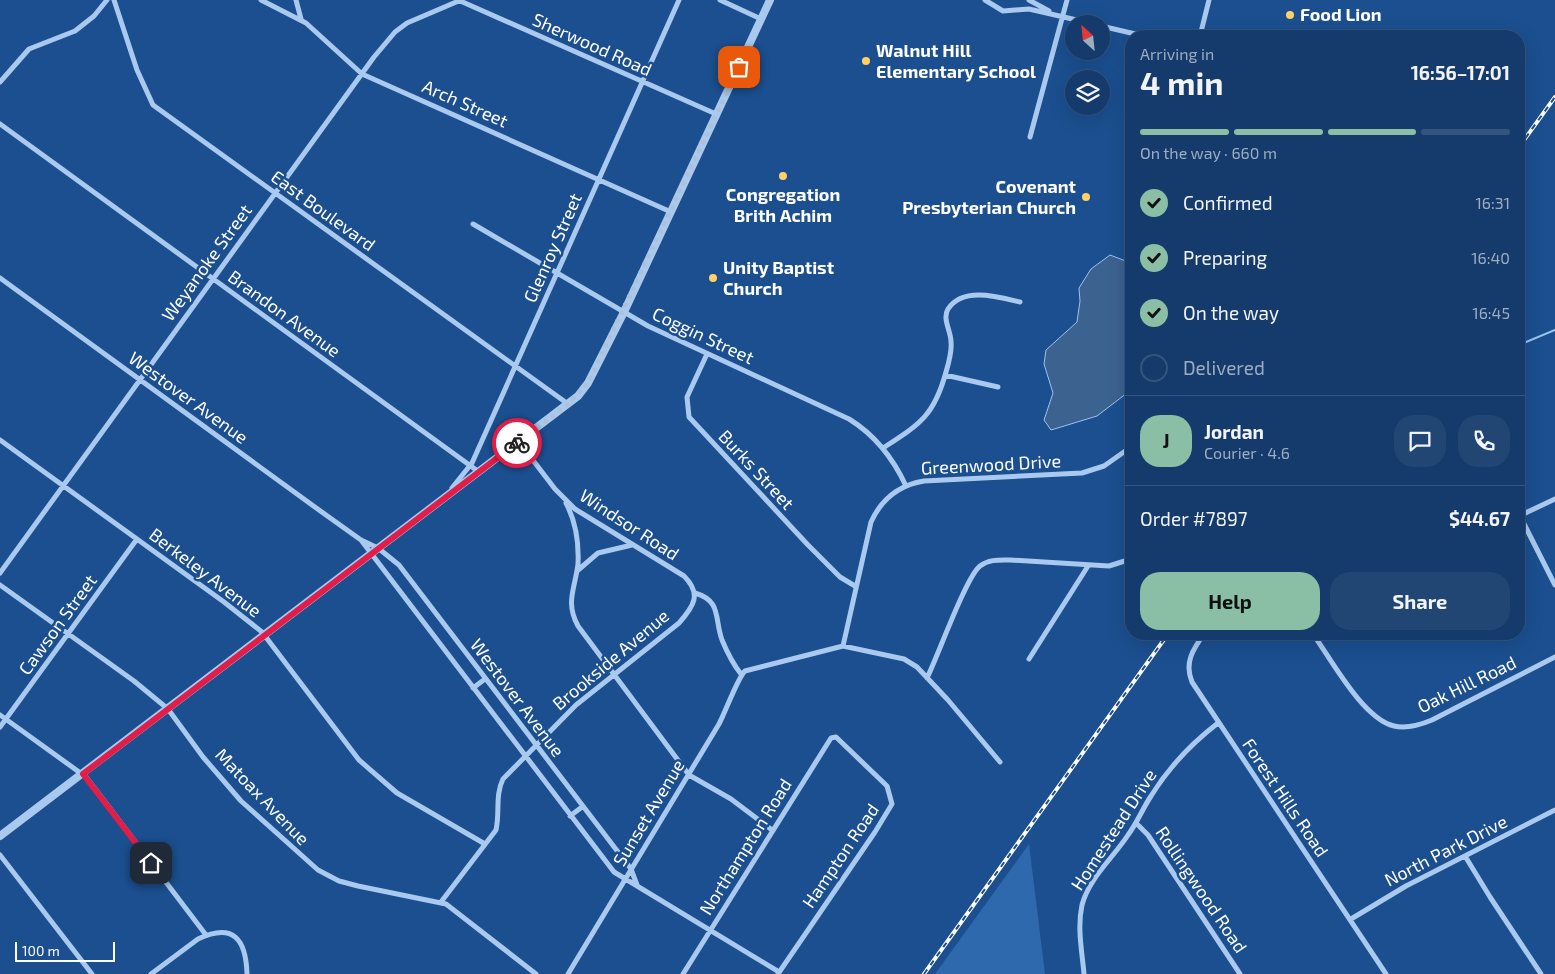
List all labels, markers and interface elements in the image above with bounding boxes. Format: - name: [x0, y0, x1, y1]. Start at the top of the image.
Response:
- place label: Food Lion: [1300, 3, 1382, 25]
- street label: Sherwood Road: [529, 8, 656, 80]
- marker: Food Lion: [1284, 9, 1296, 21]
- north arrow: [1065, 15, 1110, 60]
- map controls: [1065, 15, 1110, 115]
- place label: Walnut Hill Elementary School: [876, 39, 1036, 82]
- text: Arriving in: [1140, 44, 1214, 63]
- pin: [718, 46, 760, 88]
- icon: bag: [725, 53, 753, 81]
- marker: Walnut Hill Elementary School: [860, 55, 872, 67]
- text: 16:56–17:01: [1411, 61, 1510, 84]
- text: 4 min: [1140, 63, 1224, 101]
- button: layers: [1065, 70, 1110, 115]
- street label: Arch Street: [419, 74, 512, 132]
- text: On the way · 660 m: [1140, 143, 1277, 162]
- street label: East Boulevard: [267, 165, 380, 255]
- marker: Congregation Brith Achim: [777, 170, 789, 182]
- place label: Covenant Presbyterian Church: [902, 175, 1077, 218]
- place label: Congregation Brith Achim: [726, 183, 840, 226]
- icon: check: [1140, 189, 1168, 217]
- street label: Glenroy Street: [518, 190, 586, 306]
- marker: Covenant Presbyterian Church: [1080, 191, 1092, 203]
- text: Confirmed: [1183, 191, 1273, 214]
- text: 16:31: [1475, 193, 1510, 212]
- street label: Weyanoke Street: [156, 200, 256, 325]
- icon: check: [1140, 244, 1168, 272]
- text: Preparing: [1183, 246, 1267, 269]
- text: 16:40: [1471, 248, 1510, 267]
- place label: Unity Baptist Church: [723, 256, 835, 299]
- street label: Brandon Avenue: [224, 265, 345, 361]
- marker: Unity Baptist Church: [707, 272, 719, 284]
- icon: check: [1140, 299, 1168, 327]
- text: On the way: [1183, 301, 1279, 324]
- street label: Coggin Street: [649, 302, 758, 368]
- text: 16:45: [1472, 303, 1510, 322]
- street label: Westover Avenue: [125, 346, 253, 448]
- text: Delivered: [1183, 356, 1265, 379]
- button: chat: [1394, 415, 1446, 467]
- button: phone: [1458, 415, 1510, 467]
- courier: [492, 418, 542, 468]
- text: Jordan: [1204, 420, 1264, 443]
- street label: Burks Street: [714, 425, 799, 514]
- icon: bike: [503, 429, 531, 457]
- text: J: [1162, 429, 1170, 452]
- text: Courier · 4.6: [1204, 443, 1290, 462]
- street label: Greenwood Drive: [920, 449, 1062, 479]
- street label: Windsor Road: [576, 484, 683, 564]
- text: Order #7897: [1140, 507, 1248, 530]
- text: $44.67: [1449, 507, 1510, 530]
- street label: Berkeley Avenue: [145, 523, 266, 621]
- street label: Cawson Street: [13, 570, 101, 679]
- button: Help: [1140, 572, 1320, 630]
- button: Share: [1330, 572, 1510, 630]
- street label: Brookside Avenue: [548, 604, 673, 714]
- street label: Westover Avenue: [466, 634, 569, 761]
- street label: Oak Hill Road: [1414, 651, 1520, 717]
- street label: Forest Hills Road: [1238, 734, 1334, 861]
- street label: Matoax Avenue: [211, 743, 314, 849]
- street label: Sunset Avenue: [608, 755, 689, 870]
- street label: Homestead Drive: [1066, 765, 1161, 894]
- street label: Northampton Road: [694, 774, 796, 919]
- street label: Hampton Road: [797, 799, 883, 912]
- street label: North Park Drive: [1380, 810, 1511, 891]
- street label: Rollingwood Road: [1151, 822, 1252, 957]
- pin: [130, 842, 172, 884]
- icon: home: [137, 849, 165, 877]
- scale bar: [15, 939, 115, 962]
- text: 100 m: [22, 942, 60, 959]

